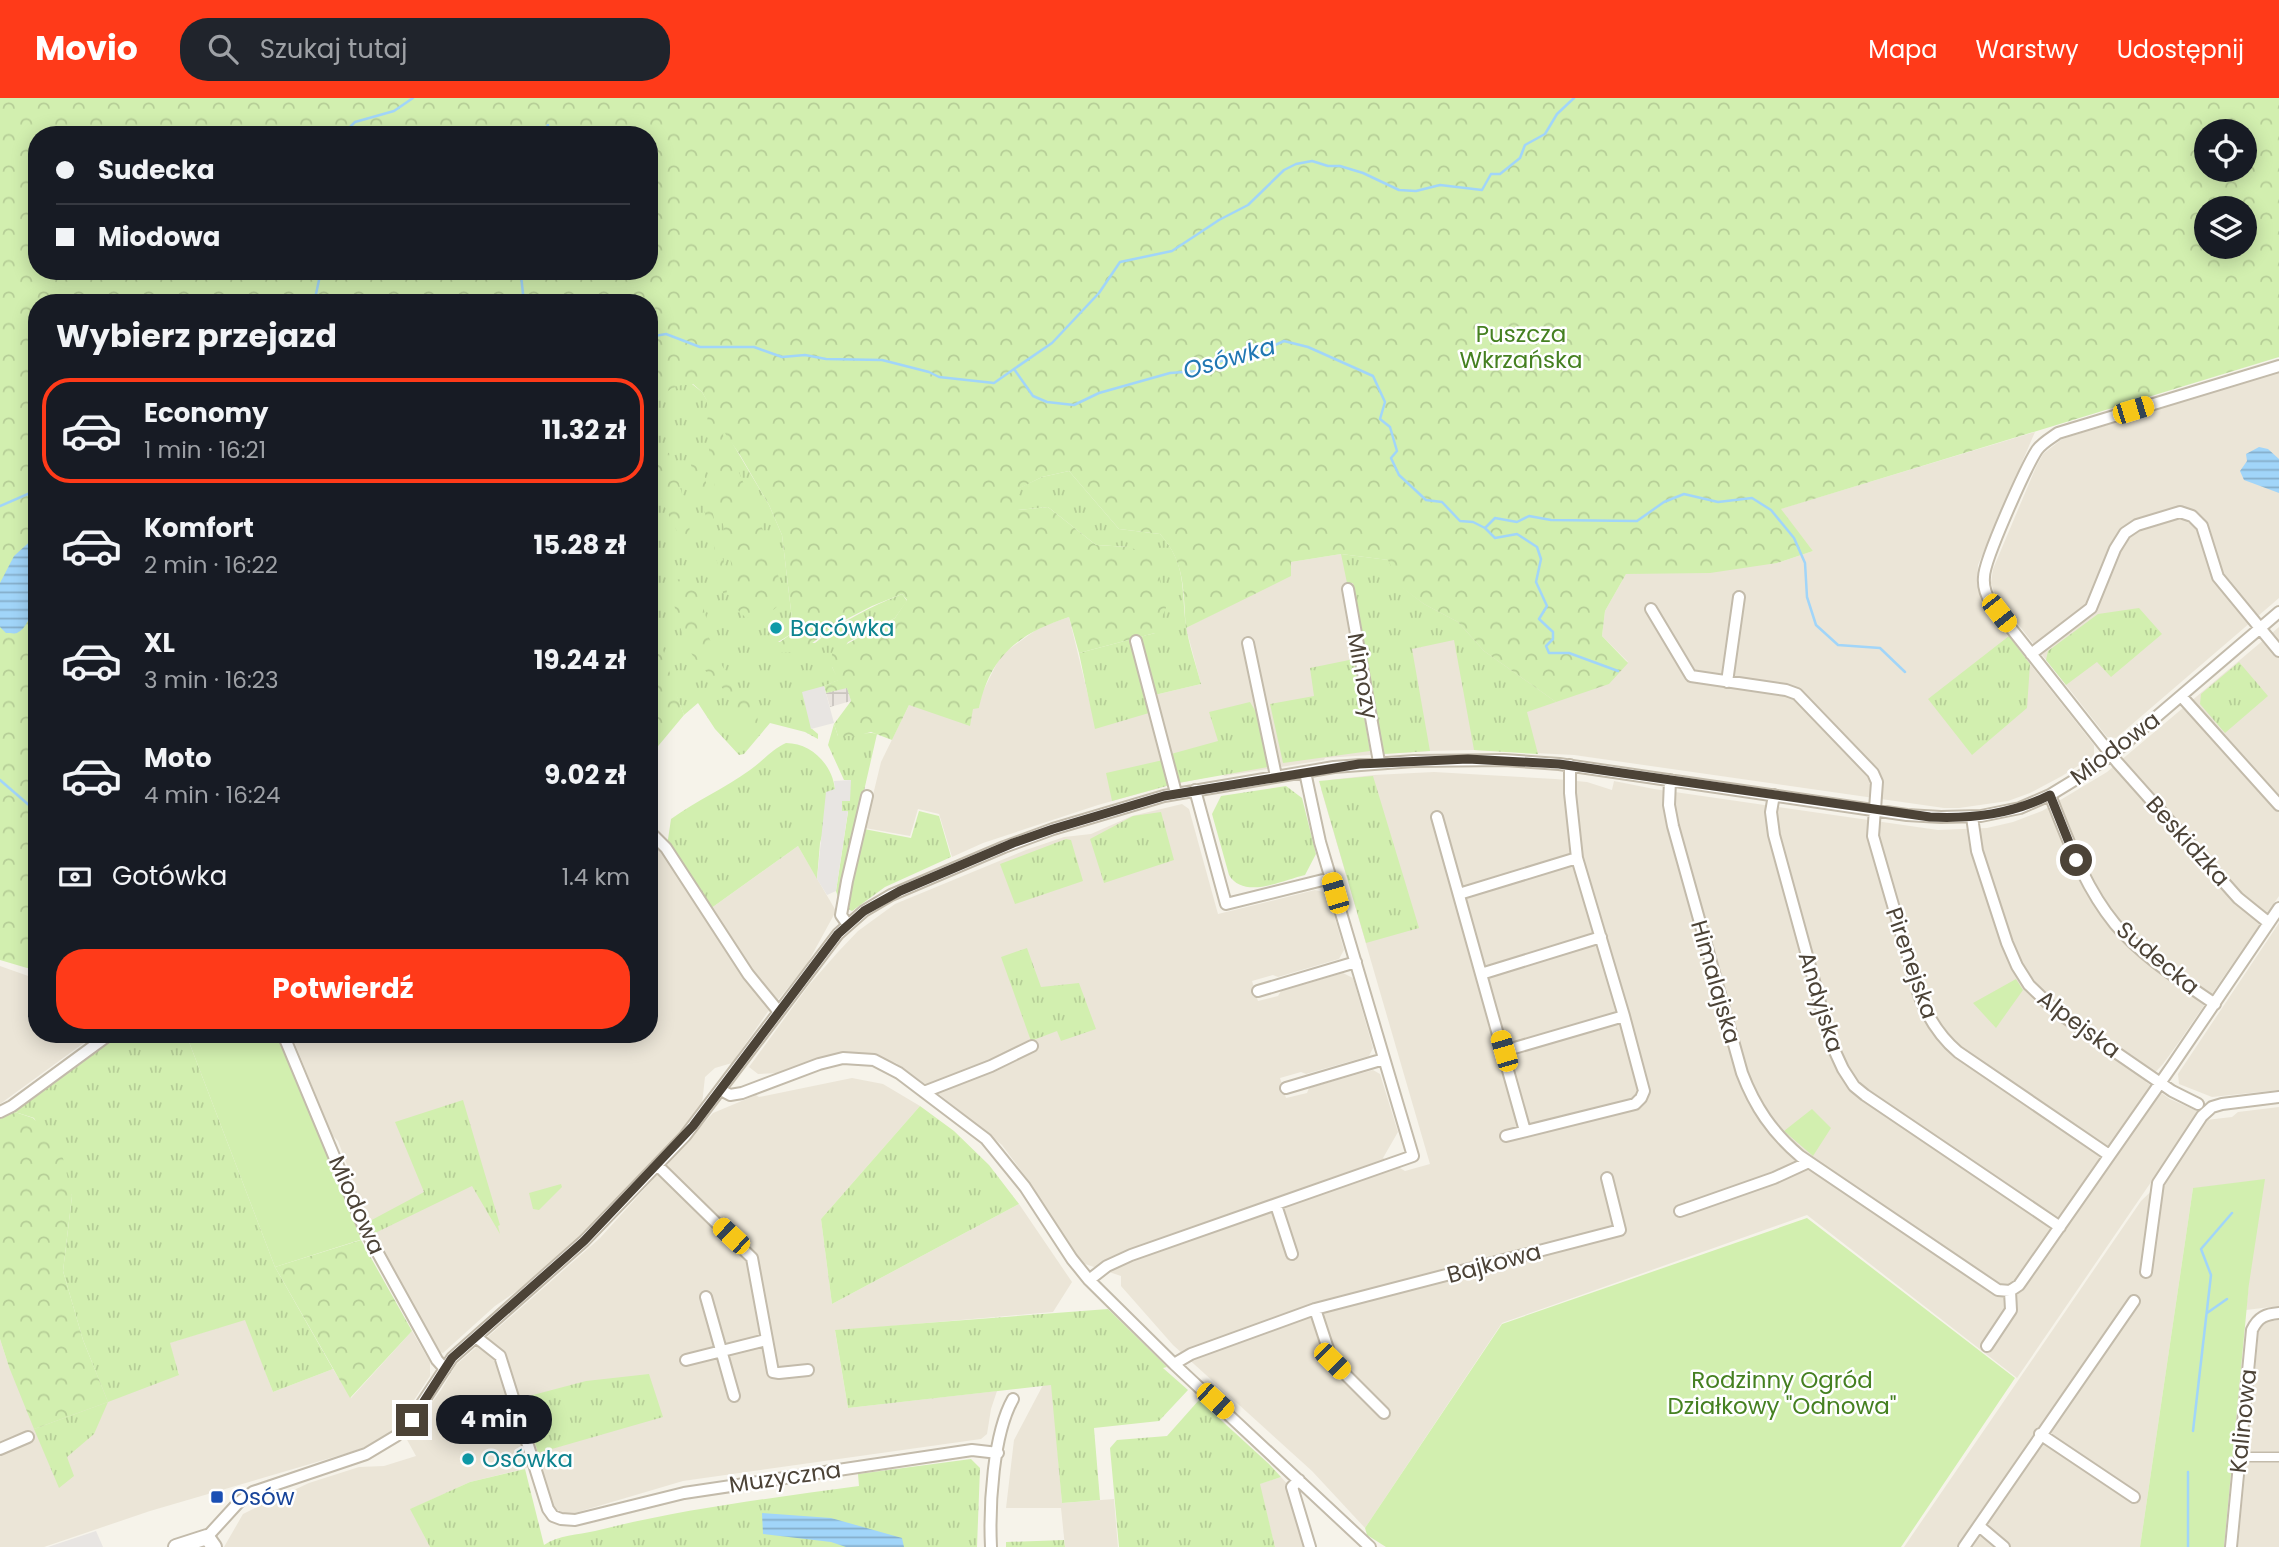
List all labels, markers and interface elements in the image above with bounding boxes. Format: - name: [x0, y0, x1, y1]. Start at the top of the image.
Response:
- search box: [180, 18, 670, 81]
- text: Movio: [35, 25, 138, 72]
- icon: search: [204, 30, 242, 68]
- text: Szukaj tutaj: [260, 31, 407, 67]
- text: Mapa: [1868, 33, 1938, 66]
- text: Warstwy: [1976, 33, 2079, 66]
- text: Udostępnij: [2117, 33, 2244, 66]
- map controls: [2194, 119, 2257, 259]
- button: locate: [2194, 119, 2257, 182]
- text: Sudecka: [98, 152, 215, 188]
- button: layers: [2194, 196, 2257, 259]
- text: Miodowa: [98, 219, 221, 255]
- text: Wybierz przejazd: [56, 313, 337, 358]
- park label: Puszcza Wkrzańska: [1459, 318, 1583, 376]
- water label: Osówka: [1179, 329, 1279, 387]
- car: [2110, 394, 2157, 426]
- text: Economy: [144, 395, 268, 431]
- icon: car: [60, 399, 123, 462]
- text: 11.32 zł: [542, 412, 626, 448]
- text: 1 min · 16:21: [144, 434, 266, 466]
- text: Komfort: [144, 510, 254, 546]
- icon: car: [60, 514, 123, 577]
- text: 15.28 zł: [534, 527, 626, 563]
- text: 2 min · 16:22: [144, 549, 278, 581]
- car: [1978, 590, 2021, 636]
- place label: Bacówka: [790, 612, 895, 644]
- marker: Bacówka: [768, 620, 784, 636]
- text: XL: [144, 625, 175, 661]
- icon: car: [60, 629, 123, 692]
- street label: Mimozy: [1340, 630, 1386, 722]
- text: 19.24 zł: [534, 642, 626, 678]
- text: 3 min · 16:23: [144, 664, 279, 696]
- street label: Miodowa: [2063, 704, 2167, 792]
- text: Moto: [144, 740, 212, 776]
- icon: car: [60, 744, 123, 807]
- text: 9.02 zł: [544, 757, 626, 793]
- text: 4 min · 16:24: [144, 779, 280, 811]
- street label: Beskidzka: [2139, 789, 2237, 893]
- route start: [2060, 844, 2092, 876]
- icon: cash: [56, 858, 94, 896]
- text: Gotówka: [112, 858, 227, 894]
- text: 1.4 km: [562, 861, 630, 893]
- car: [1320, 870, 1351, 916]
- street label: Pirenejska: [1878, 903, 1946, 1023]
- street label: Sudecka: [2110, 914, 2206, 1002]
- street label: Himalajska: [1683, 916, 1749, 1048]
- street label: Andyjska: [1791, 948, 1851, 1056]
- button: Potwierdź: [56, 949, 630, 1029]
- street label: Alpejska: [2031, 982, 2127, 1066]
- car: [1489, 1028, 1520, 1074]
- street label: Miodowa: [321, 1151, 393, 1259]
- car: [709, 1214, 754, 1258]
- street label: Bajkowa: [1443, 1235, 1545, 1291]
- car: [1310, 1339, 1355, 1383]
- park label: Rodzinny Ogród Działkowy "Odnowa": [1667, 1364, 1897, 1422]
- street label: Kalinowa: [2222, 1367, 2264, 1475]
- car: [1193, 1379, 1238, 1423]
- callout: 4 min: [436, 1396, 552, 1444]
- text: 4 min: [460, 1403, 528, 1435]
- route end: [396, 1404, 428, 1436]
- place label: Osówka: [482, 1443, 573, 1475]
- marker: Osówka: [460, 1451, 476, 1467]
- street label: Muzyczna: [727, 1453, 843, 1501]
- place label: Osów: [231, 1481, 295, 1513]
- marker: Osów: [209, 1489, 225, 1505]

